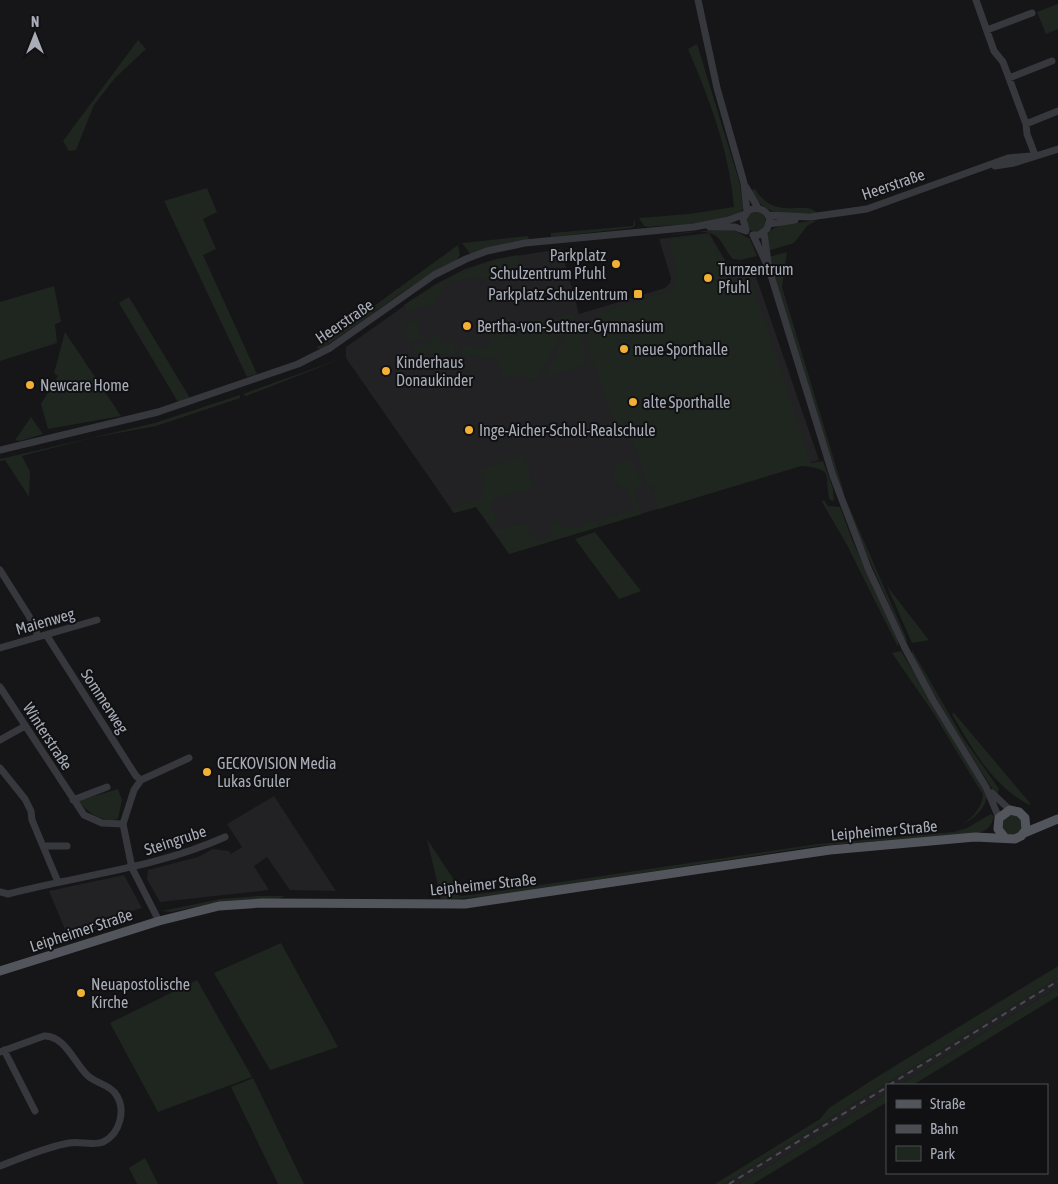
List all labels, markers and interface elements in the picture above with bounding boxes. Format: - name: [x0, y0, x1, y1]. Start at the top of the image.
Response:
- north arrow: [10, 10, 60, 60]
- text: N: [31, 14, 39, 30]
- street label: Heerstraße: [859, 165, 927, 203]
- place label: Parkplatz Schulzentrum Pfuhl: [490, 246, 607, 282]
- marker: Parkplatz Schulzentrum Pfuhl: [610, 258, 622, 270]
- place label: Turnzentrum Pfuhl: [718, 260, 794, 296]
- marker: Turnzentrum Pfuhl: [702, 272, 714, 284]
- place label: Parkplatz Schulzentrum: [488, 285, 628, 304]
- marker: Parkplatz Schulzentrum: [632, 288, 644, 300]
- street label: Heerstraße: [312, 295, 376, 347]
- place label: Bertha-von-Suttner-Gymnasium: [477, 317, 664, 336]
- marker: Bertha-von-Suttner-Gymnasium: [461, 320, 473, 332]
- place label: neue Sporthalle: [634, 340, 728, 359]
- marker: neue Sporthalle: [618, 343, 630, 355]
- place label: Kinderhaus Donaukinder: [396, 353, 473, 389]
- marker: Kinderhaus Donaukinder: [380, 365, 392, 377]
- place label: Newcare Home: [40, 376, 129, 394]
- marker: Newcare Home: [24, 379, 36, 391]
- place label: alte Sporthalle: [643, 393, 730, 412]
- marker: alte Sporthalle: [627, 396, 639, 408]
- place label: Inge-Aicher-Scholl-Realschule: [479, 421, 656, 440]
- marker: Inge-Aicher-Scholl-Realschule: [463, 424, 475, 436]
- street label: Maienweg: [13, 604, 77, 639]
- street label: Sommerweg: [77, 666, 132, 737]
- street label: Winterstraße: [20, 699, 76, 773]
- place label: GECKOVISION Media Lukas Gruler: [217, 754, 336, 790]
- marker: GECKOVISION Media Lukas Gruler: [201, 766, 213, 778]
- street label: Leipheimer Straße: [830, 816, 938, 845]
- street label: Steingrube: [142, 822, 209, 859]
- street label: Leipheimer Straße: [429, 869, 537, 900]
- street label: Leipheimer Straße: [27, 905, 135, 956]
- place label: Neuapostolische Kirche: [91, 975, 190, 1011]
- marker: Neuapostolische Kirche: [75, 987, 87, 999]
- legend: [886, 1084, 1048, 1174]
- text: Straße: [930, 1095, 966, 1112]
- text: Bahn: [930, 1120, 959, 1137]
- text: Park: [930, 1145, 955, 1162]

